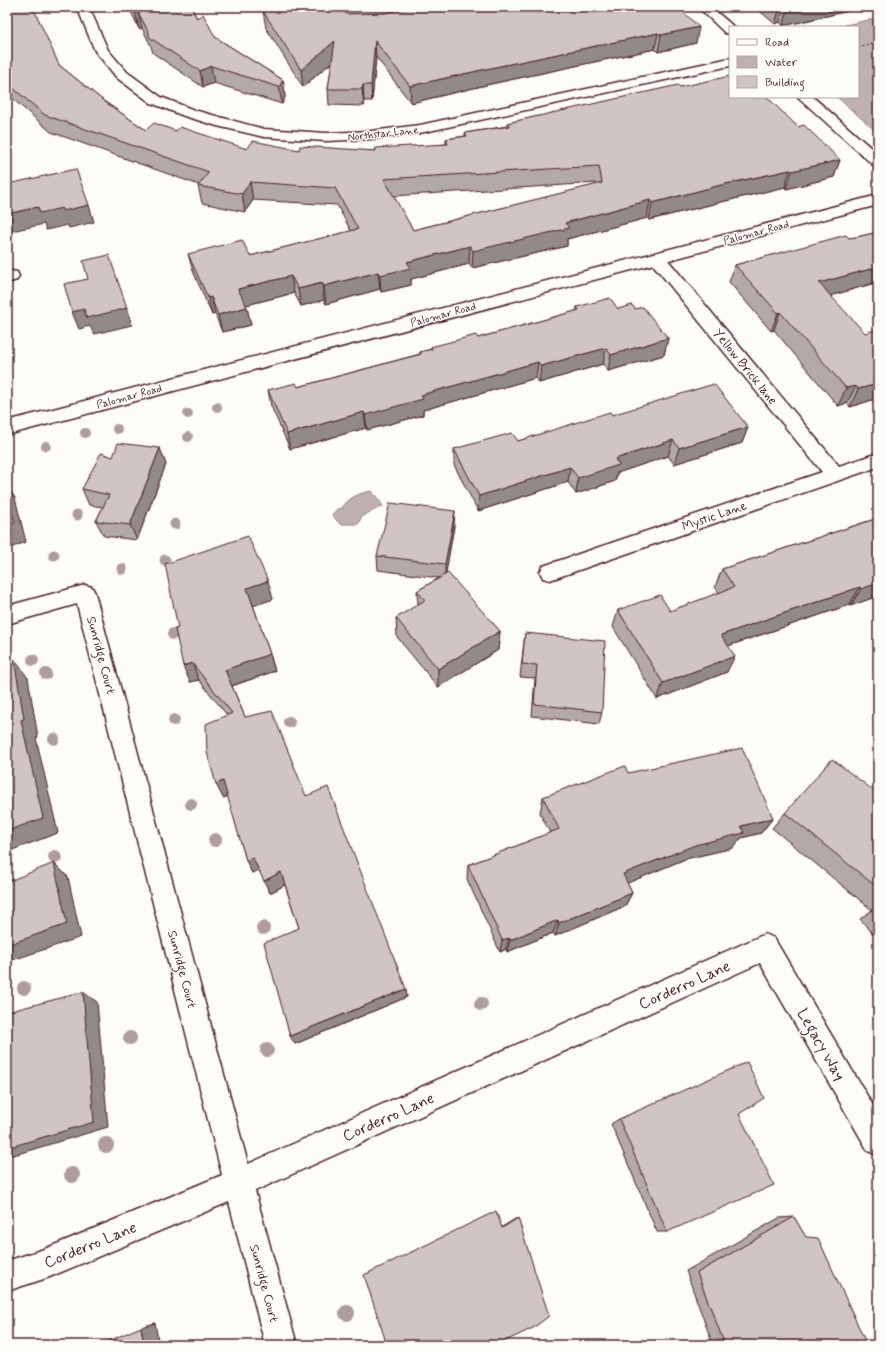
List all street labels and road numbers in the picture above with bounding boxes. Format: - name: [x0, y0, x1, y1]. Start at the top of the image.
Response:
- street label: Northstar Lane: [347, 123, 419, 145]
- street label: Palomar Road: [722, 217, 791, 248]
- street label: Palomar Road: [409, 299, 478, 330]
- street label: Yellow Brick lane: [709, 325, 781, 409]
- street label: Palomar Road: [95, 381, 164, 412]
- street label: Mystic Lane: [680, 497, 749, 535]
- street label: Sunridge Court: [80, 615, 119, 697]
- street label: Sunridge Court: [161, 929, 200, 1011]
- street label: Corderro Lane: [635, 956, 734, 1015]
- street label: Legacy Way: [791, 1005, 850, 1085]
- street label: Corderro Lane: [339, 1088, 438, 1147]
- street label: Corderro Lane: [41, 1217, 140, 1274]
- street label: Sunridge Court: [243, 1243, 282, 1325]

